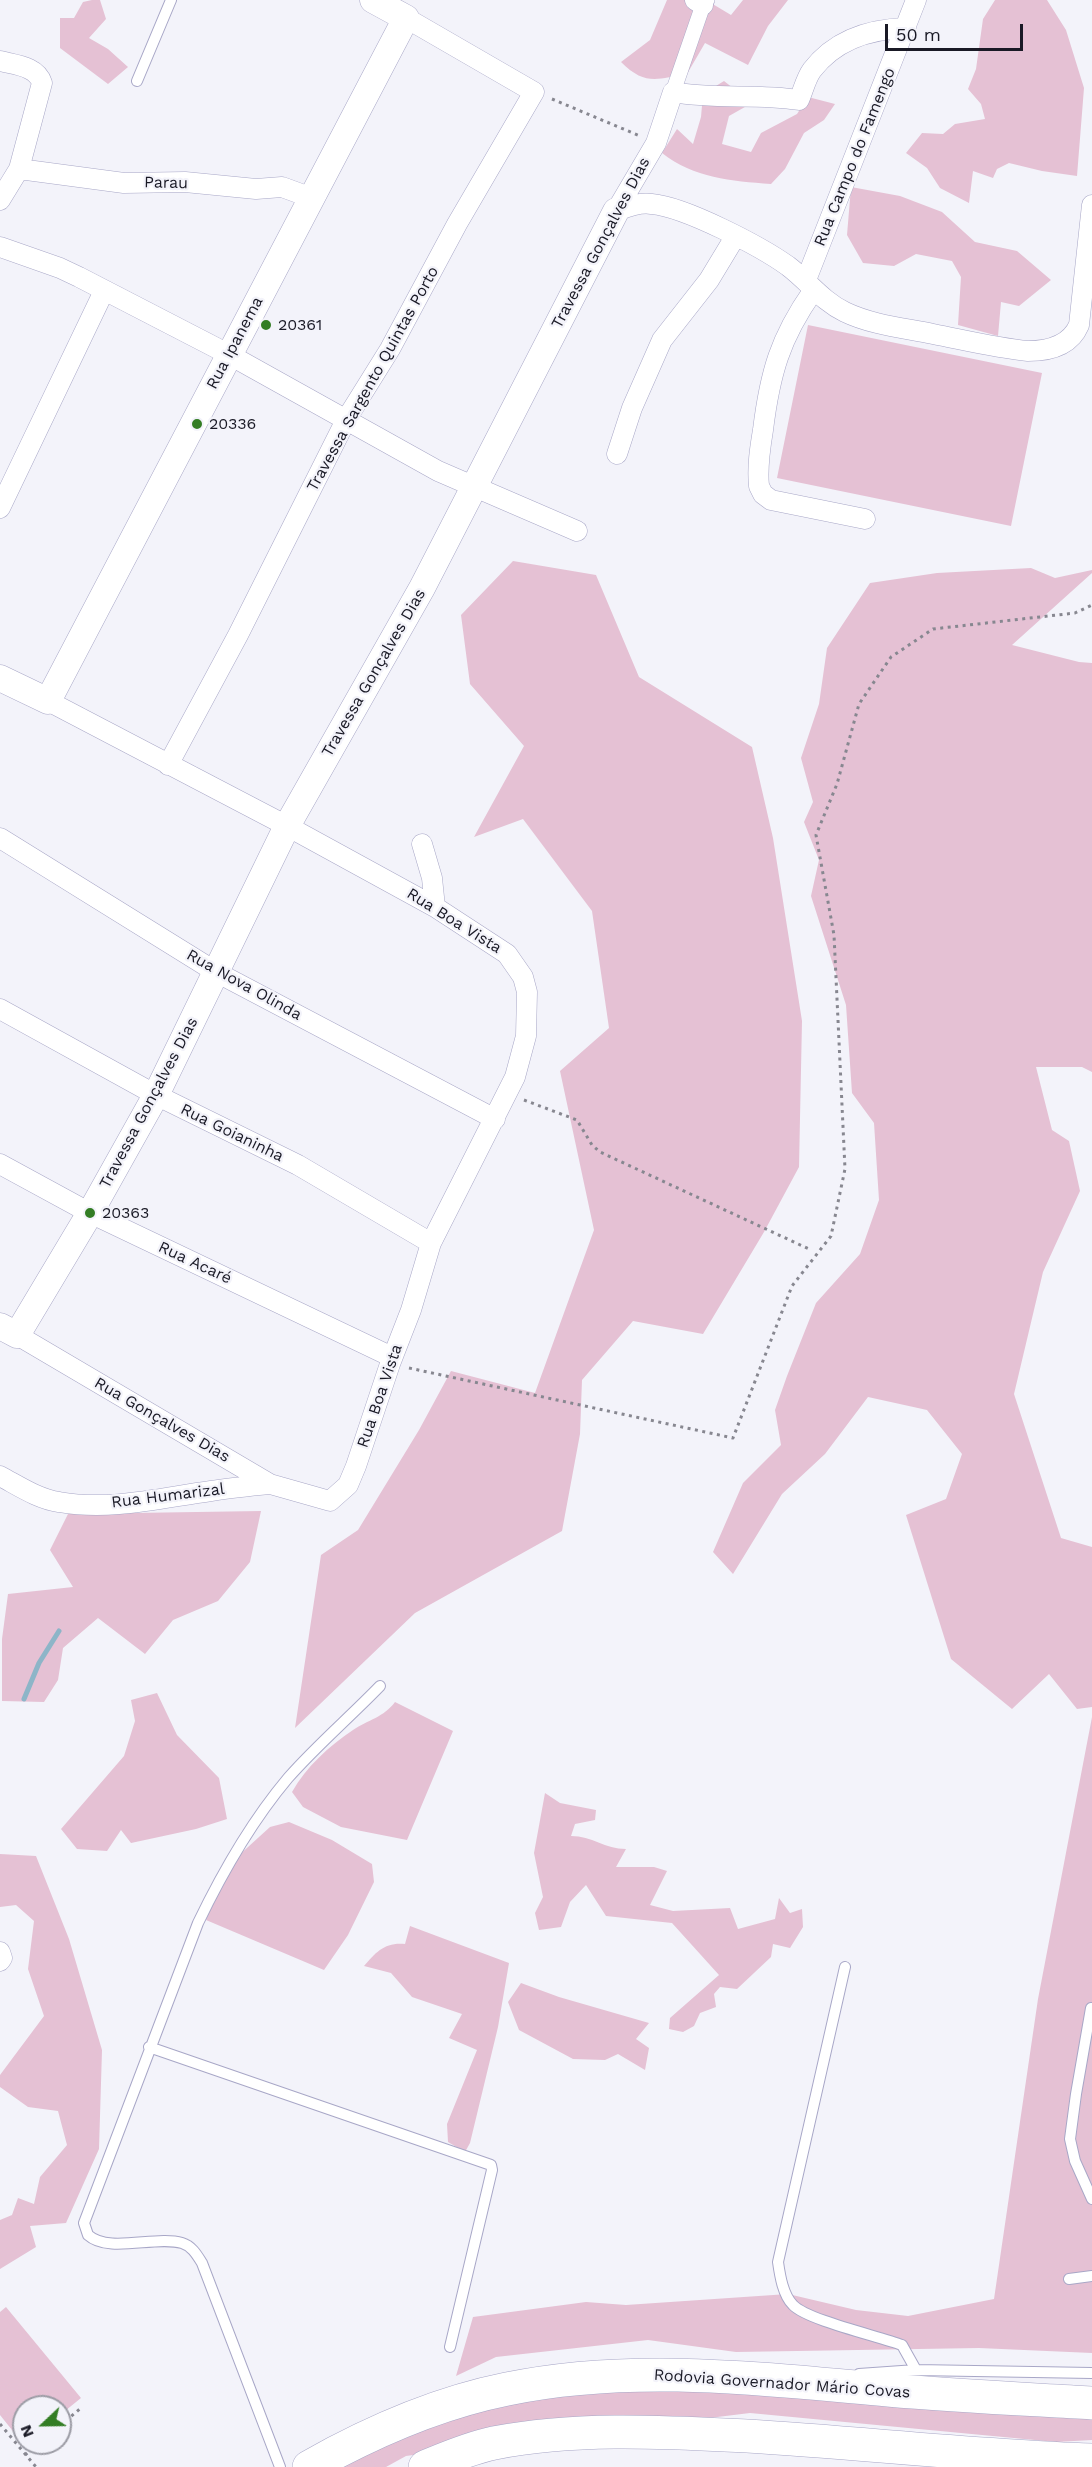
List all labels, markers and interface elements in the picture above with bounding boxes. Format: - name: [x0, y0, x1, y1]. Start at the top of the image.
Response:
- scale bar: [888, 12, 1026, 50]
- text: 50 m: [896, 24, 941, 45]
- street label: Rua Campo do Famengo: [810, 65, 900, 249]
- street label: Travessa Gonçalves Dias: [548, 154, 654, 332]
- street label: Parau: [144, 173, 188, 193]
- street label: Travessa Sargento Quintas Porto: [303, 263, 443, 495]
- street label: Rua Ipanema: [203, 293, 267, 393]
- place label: 20361: [278, 315, 322, 335]
- marker: 20361: [259, 318, 273, 332]
- place label: 20336: [209, 414, 256, 434]
- marker: 20336: [190, 417, 204, 431]
- street label: Travessa Gonçalves Dias: [318, 586, 430, 760]
- street label: Rua Boa Vista: [403, 884, 505, 958]
- street label: Rua Nova Olinda: [183, 945, 305, 1025]
- street label: Travessa Gonçalves Dias: [96, 1014, 202, 1192]
- street label: Rua Goianinha: [177, 1100, 287, 1166]
- place label: 20363: [102, 1203, 149, 1223]
- marker: 20363: [83, 1206, 97, 1220]
- street label: Rua Acaré: [155, 1238, 235, 1288]
- street label: Rua Boa Vista: [353, 1342, 407, 1450]
- street label: Rua Gonçalves Dias: [91, 1373, 233, 1467]
- street label: Rua Humarizal: [110, 1480, 226, 1512]
- street label: Rodovia Governador Mário Covas: [653, 2365, 911, 2403]
- north arrow: [12, 2395, 72, 2455]
- text: N: [16, 2422, 38, 2440]

